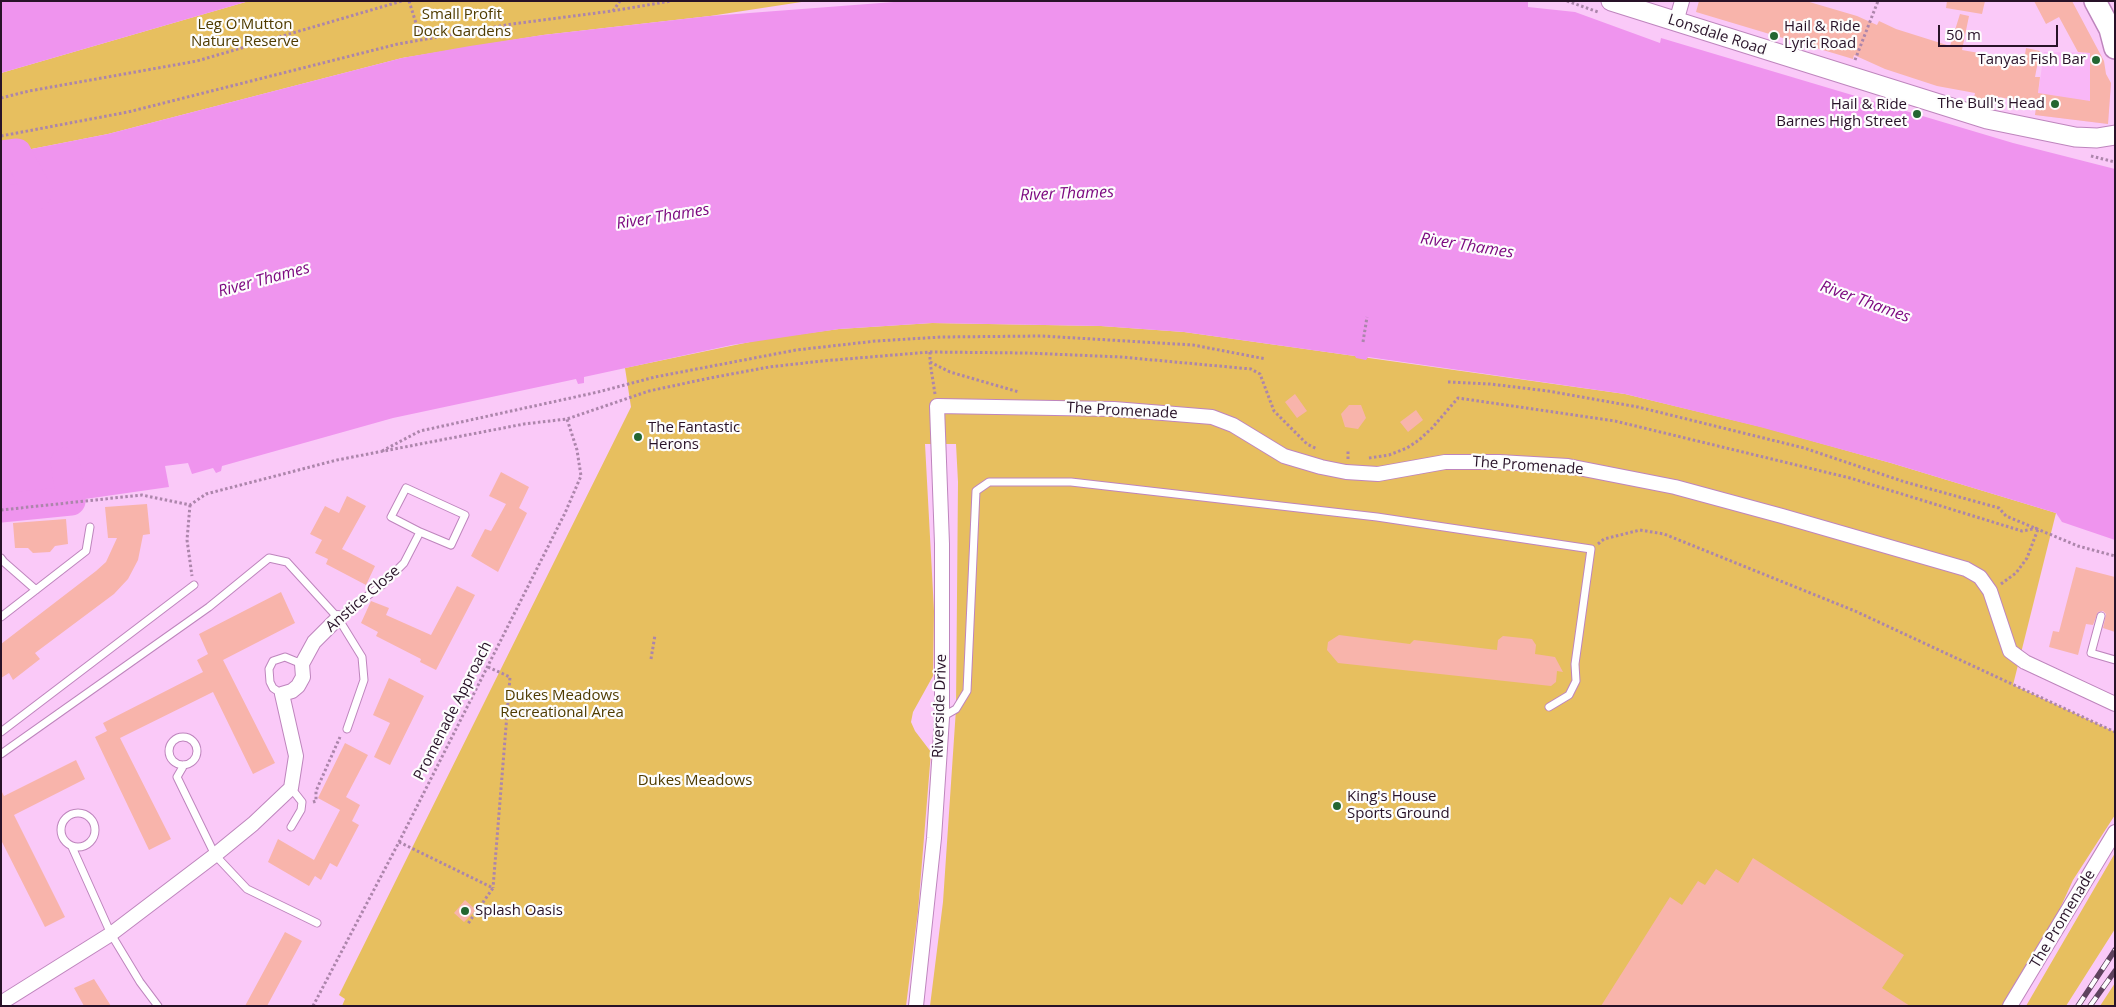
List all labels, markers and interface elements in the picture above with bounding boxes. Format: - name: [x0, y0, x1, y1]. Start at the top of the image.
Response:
- park label: Small Profit Dock Gardens: [413, 6, 511, 41]
- street label: Lonsdale Road: [1665, 11, 1769, 59]
- scale bar: [1941, 15, 2061, 47]
- park label: Leg O'Mutton Nature Reserve: [191, 16, 299, 51]
- place label: Hail & Ride Lyric Road: [1784, 18, 1860, 53]
- text: 50 m: [1946, 24, 1981, 44]
- marker: Hail & Ride Lyric Road: [1768, 30, 1780, 42]
- place label: Tanyas Fish Bar: [1977, 51, 2086, 69]
- marker: Tanyas Fish Bar: [2090, 54, 2102, 66]
- place label: The Bull's Head: [1937, 95, 2045, 113]
- place label: Hail & Ride Barnes High Street: [1776, 96, 1907, 131]
- marker: The Bull's Head: [2049, 98, 2061, 110]
- marker: Hail & Ride Barnes High Street: [1911, 108, 1923, 120]
- water label: River Thames: [1020, 183, 1114, 205]
- water label: River Thames: [615, 200, 711, 234]
- water label: River Thames: [1419, 229, 1515, 263]
- water label: River Thames: [216, 259, 312, 301]
- water label: River Thames: [1818, 277, 1912, 327]
- street label: The Promenade: [1066, 399, 1178, 423]
- place label: The Fantastic Herons: [648, 419, 740, 454]
- marker: The Fantastic Herons: [632, 431, 644, 443]
- street label: The Promenade: [1472, 453, 1584, 479]
- street label: Anstice Close: [322, 562, 404, 636]
- street label: Promenade Approach: [410, 639, 496, 783]
- street label: Riverside Drive: [929, 654, 951, 758]
- park label: Dukes Meadows Recreational Area: [500, 687, 624, 722]
- park label: Dukes Meadows: [638, 772, 752, 790]
- place label: King's House Sports Ground: [1347, 788, 1450, 823]
- marker: King's House Sports Ground: [1331, 800, 1343, 812]
- street label: The Promenade: [2027, 867, 2099, 971]
- place label: Splash Oasis: [475, 902, 563, 920]
- marker: Splash Oasis: [459, 905, 471, 917]

